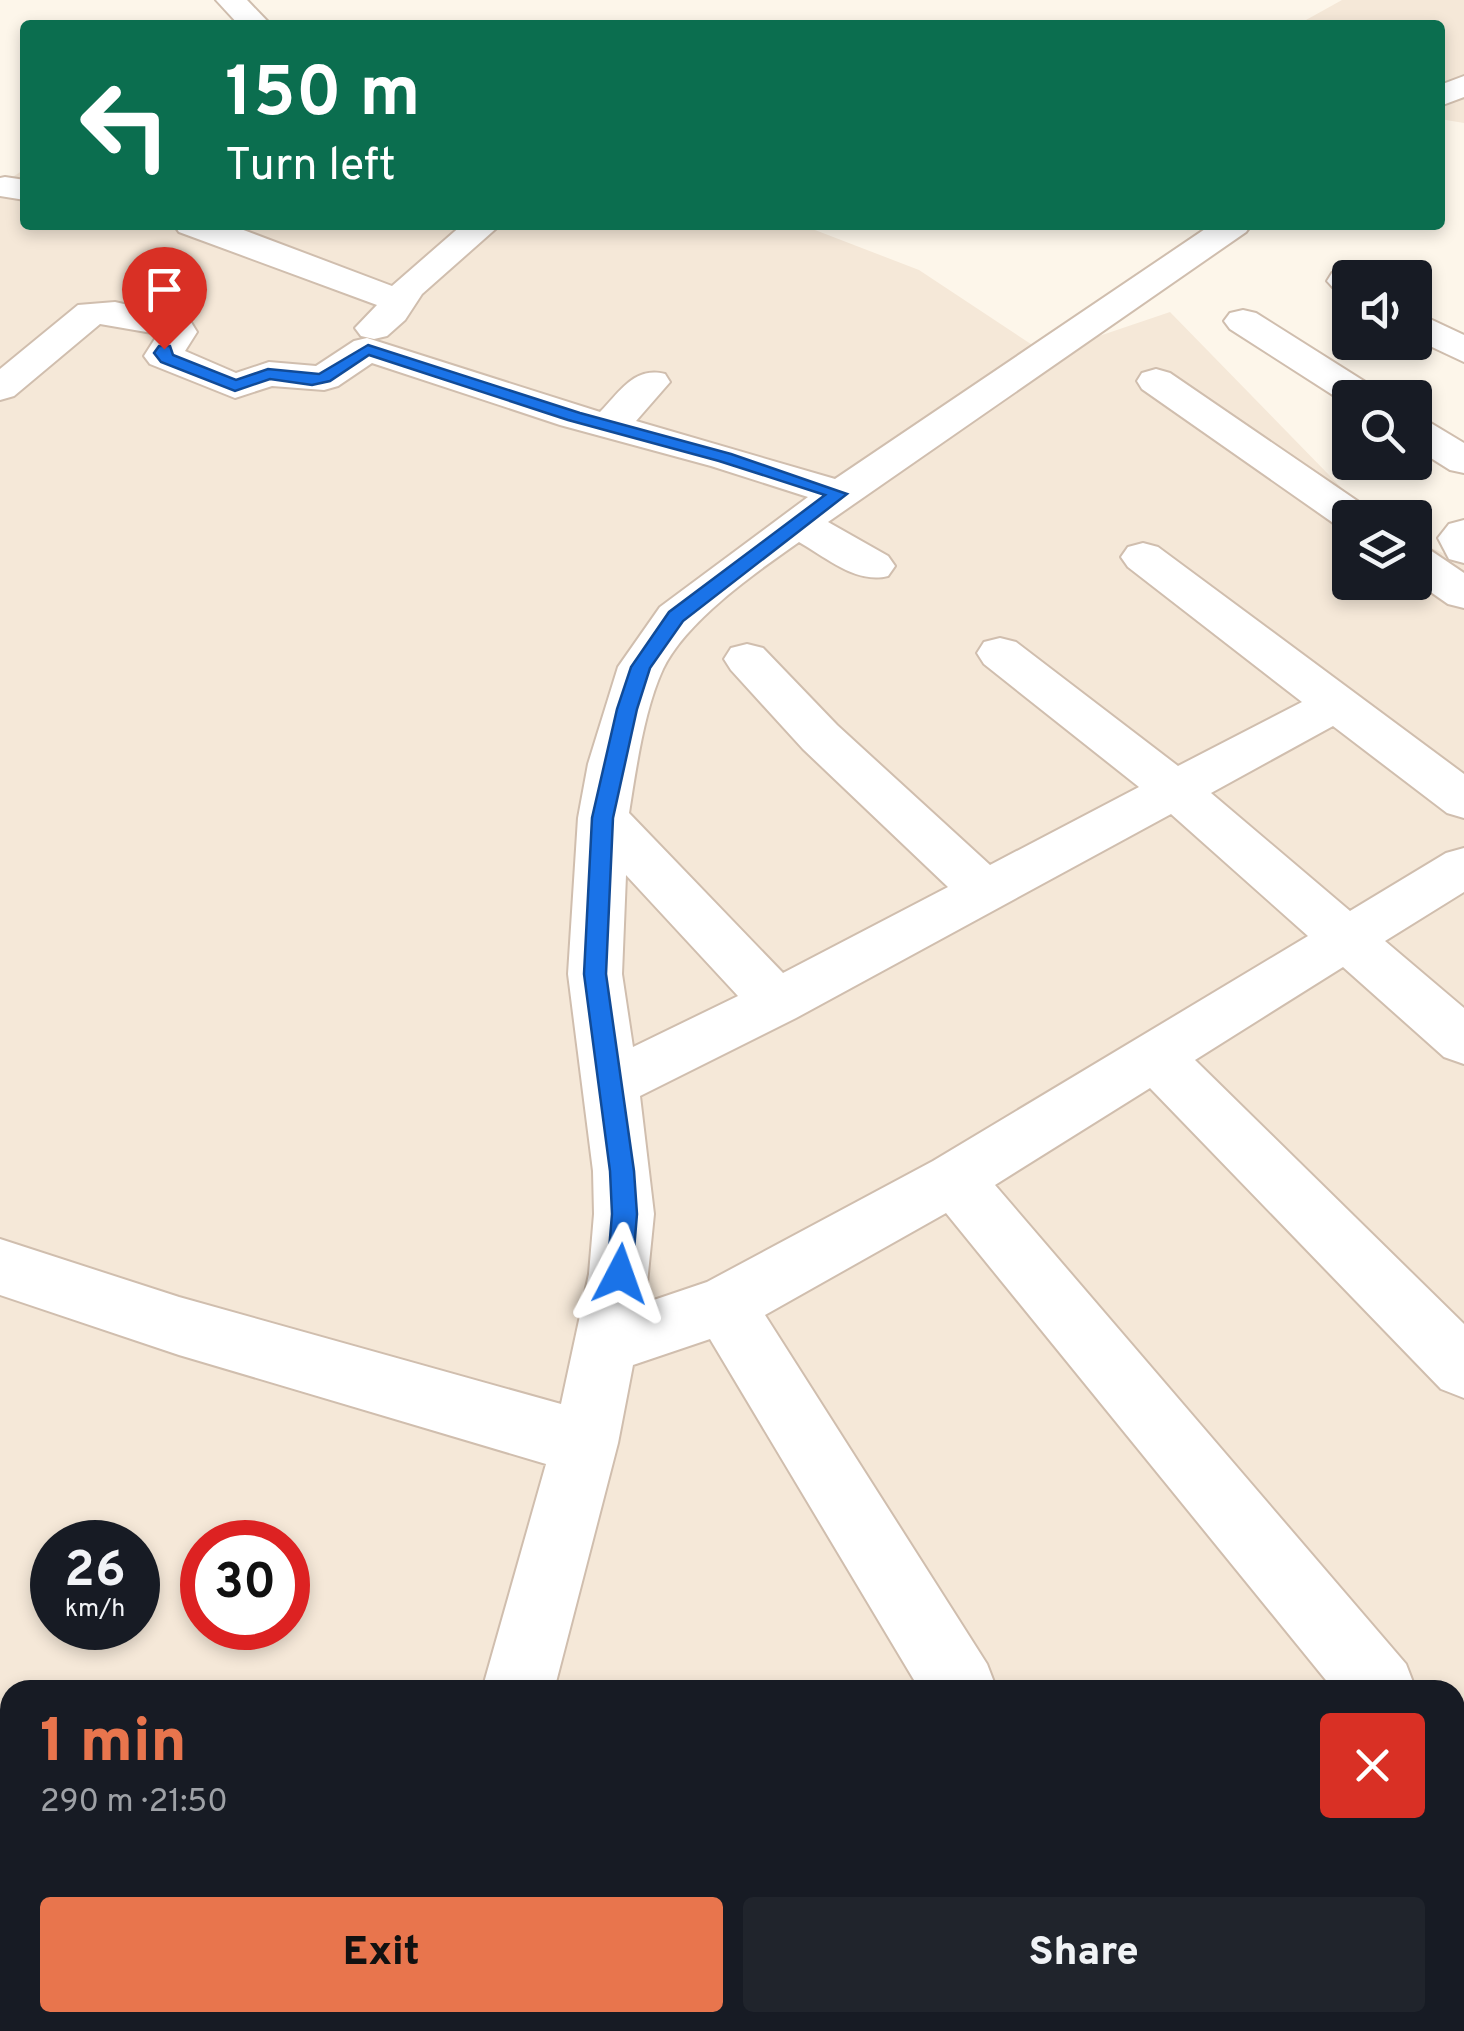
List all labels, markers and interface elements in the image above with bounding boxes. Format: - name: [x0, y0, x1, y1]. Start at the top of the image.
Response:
- text: 150 m: [225, 52, 420, 141]
- icon: left: [60, 60, 190, 190]
- text: Turn left: [225, 139, 396, 196]
- pin: [122, 247, 207, 350]
- map controls: [1332, 260, 1432, 600]
- button: sound: [1332, 260, 1432, 360]
- icon: arrive: [137, 262, 192, 317]
- button: search: [1332, 380, 1432, 480]
- button: layers: [1332, 500, 1432, 600]
- position arrow: [568, 1222, 672, 1326]
- speed limit sign: 30: [180, 1520, 310, 1650]
- text: 26: [64, 1541, 126, 1604]
- text: km/h: [65, 1594, 125, 1626]
- text: 1 min: [40, 1707, 187, 1783]
- button: close: [1320, 1713, 1425, 1818]
- text: 290 m · 21:50: [40, 1783, 228, 1823]
- button: Exit: [40, 1897, 723, 2012]
- button: Share: [743, 1897, 1425, 2012]

